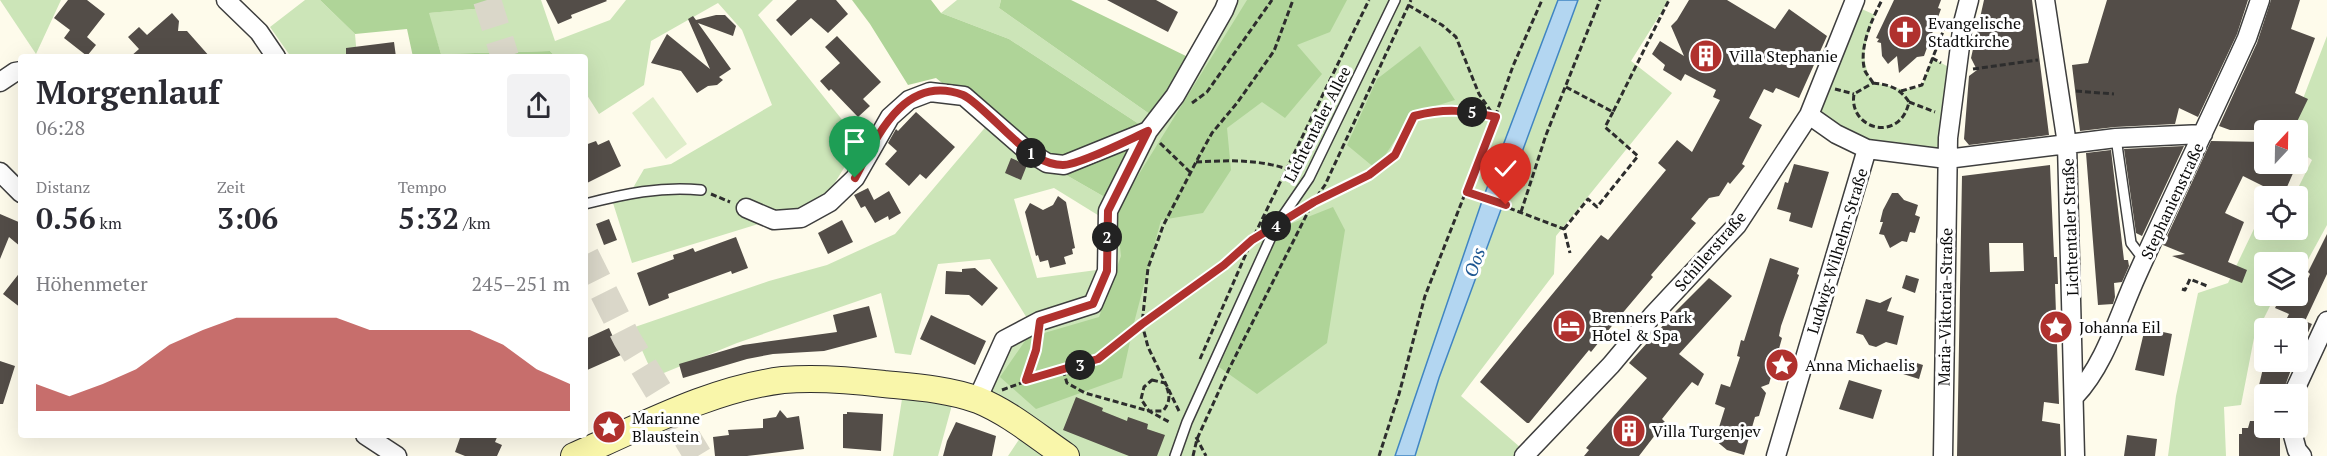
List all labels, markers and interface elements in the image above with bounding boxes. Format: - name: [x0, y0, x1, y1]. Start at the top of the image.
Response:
- place label: Evangelische Stadtkirche: [1928, 12, 2021, 52]
- church icon: Evangelische Stadtkirche: [1887, 14, 1923, 50]
- building icon: Villa Stephanie: [1688, 38, 1724, 74]
- place label: Villa Stephanie: [1729, 45, 1838, 67]
- street label: Lichtentaler Allee: [1278, 62, 1356, 186]
- text: Morgenlauf: [36, 70, 220, 113]
- button: share: [507, 74, 570, 137]
- pin: 5: [1457, 97, 1487, 127]
- text: 5: [1467, 101, 1477, 123]
- text: 06:28: [36, 114, 85, 141]
- pin: [829, 116, 880, 178]
- north arrow: [2254, 120, 2308, 174]
- map controls: [2254, 120, 2308, 438]
- icon: arrive: [838, 125, 871, 158]
- pin: 1: [1016, 138, 1046, 168]
- street label: Stephanienstraße: [2135, 139, 2209, 263]
- text: 1: [1026, 142, 1036, 164]
- pin: [1480, 143, 1531, 205]
- icon: check: [1489, 152, 1522, 185]
- street label: Lichtentaler Straße: [2057, 158, 2083, 296]
- street label: Ludwig-Wilhelm-Straße: [1801, 165, 1873, 337]
- text: Distanz: [36, 176, 90, 198]
- text: Zeit: [217, 176, 245, 198]
- text: Tempo: [398, 176, 447, 198]
- button: locate: [2254, 186, 2308, 240]
- text: 0.56: [36, 198, 96, 238]
- text: 3:06: [217, 198, 278, 238]
- text: 5:32: [398, 198, 459, 238]
- street label: Schillerstraße: [1669, 206, 1751, 296]
- pin: 4: [1261, 211, 1291, 241]
- text: km: [96, 212, 122, 234]
- text: /km: [459, 212, 491, 234]
- text: 4: [1271, 215, 1281, 237]
- pin: 2: [1092, 222, 1122, 252]
- text: 2: [1102, 226, 1112, 248]
- street label: Maria-Viktoria-Straße: [1933, 228, 1957, 386]
- water label: Oos: [1458, 244, 1490, 280]
- button: layers: [2254, 252, 2308, 306]
- text: Höhenmeter: [36, 270, 148, 297]
- text: 245–251 m: [471, 270, 570, 297]
- place label: Brenners Park Hotel & Spa: [1592, 306, 1693, 346]
- hotel icon: Brenners Park Hotel & Spa: [1551, 308, 1587, 344]
- place icon: Johanna Eil: [2038, 309, 2074, 345]
- place label: Johanna Eil: [2079, 316, 2161, 338]
- button: +: [2254, 318, 2308, 372]
- place icon: Anna Michaelis: [1764, 347, 1800, 383]
- pin: 3: [1065, 350, 1095, 380]
- text: 3: [1075, 354, 1085, 376]
- place label: Anna Michaelis: [1805, 354, 1915, 376]
- button: −: [2254, 384, 2308, 438]
- place label: Marianne Blaustein: [632, 407, 700, 447]
- place icon: Marianne Blaustein: [591, 409, 627, 445]
- building icon: Villa Turgenjev: [1611, 413, 1647, 449]
- place label: Villa Turgenjev: [1652, 420, 1761, 442]

